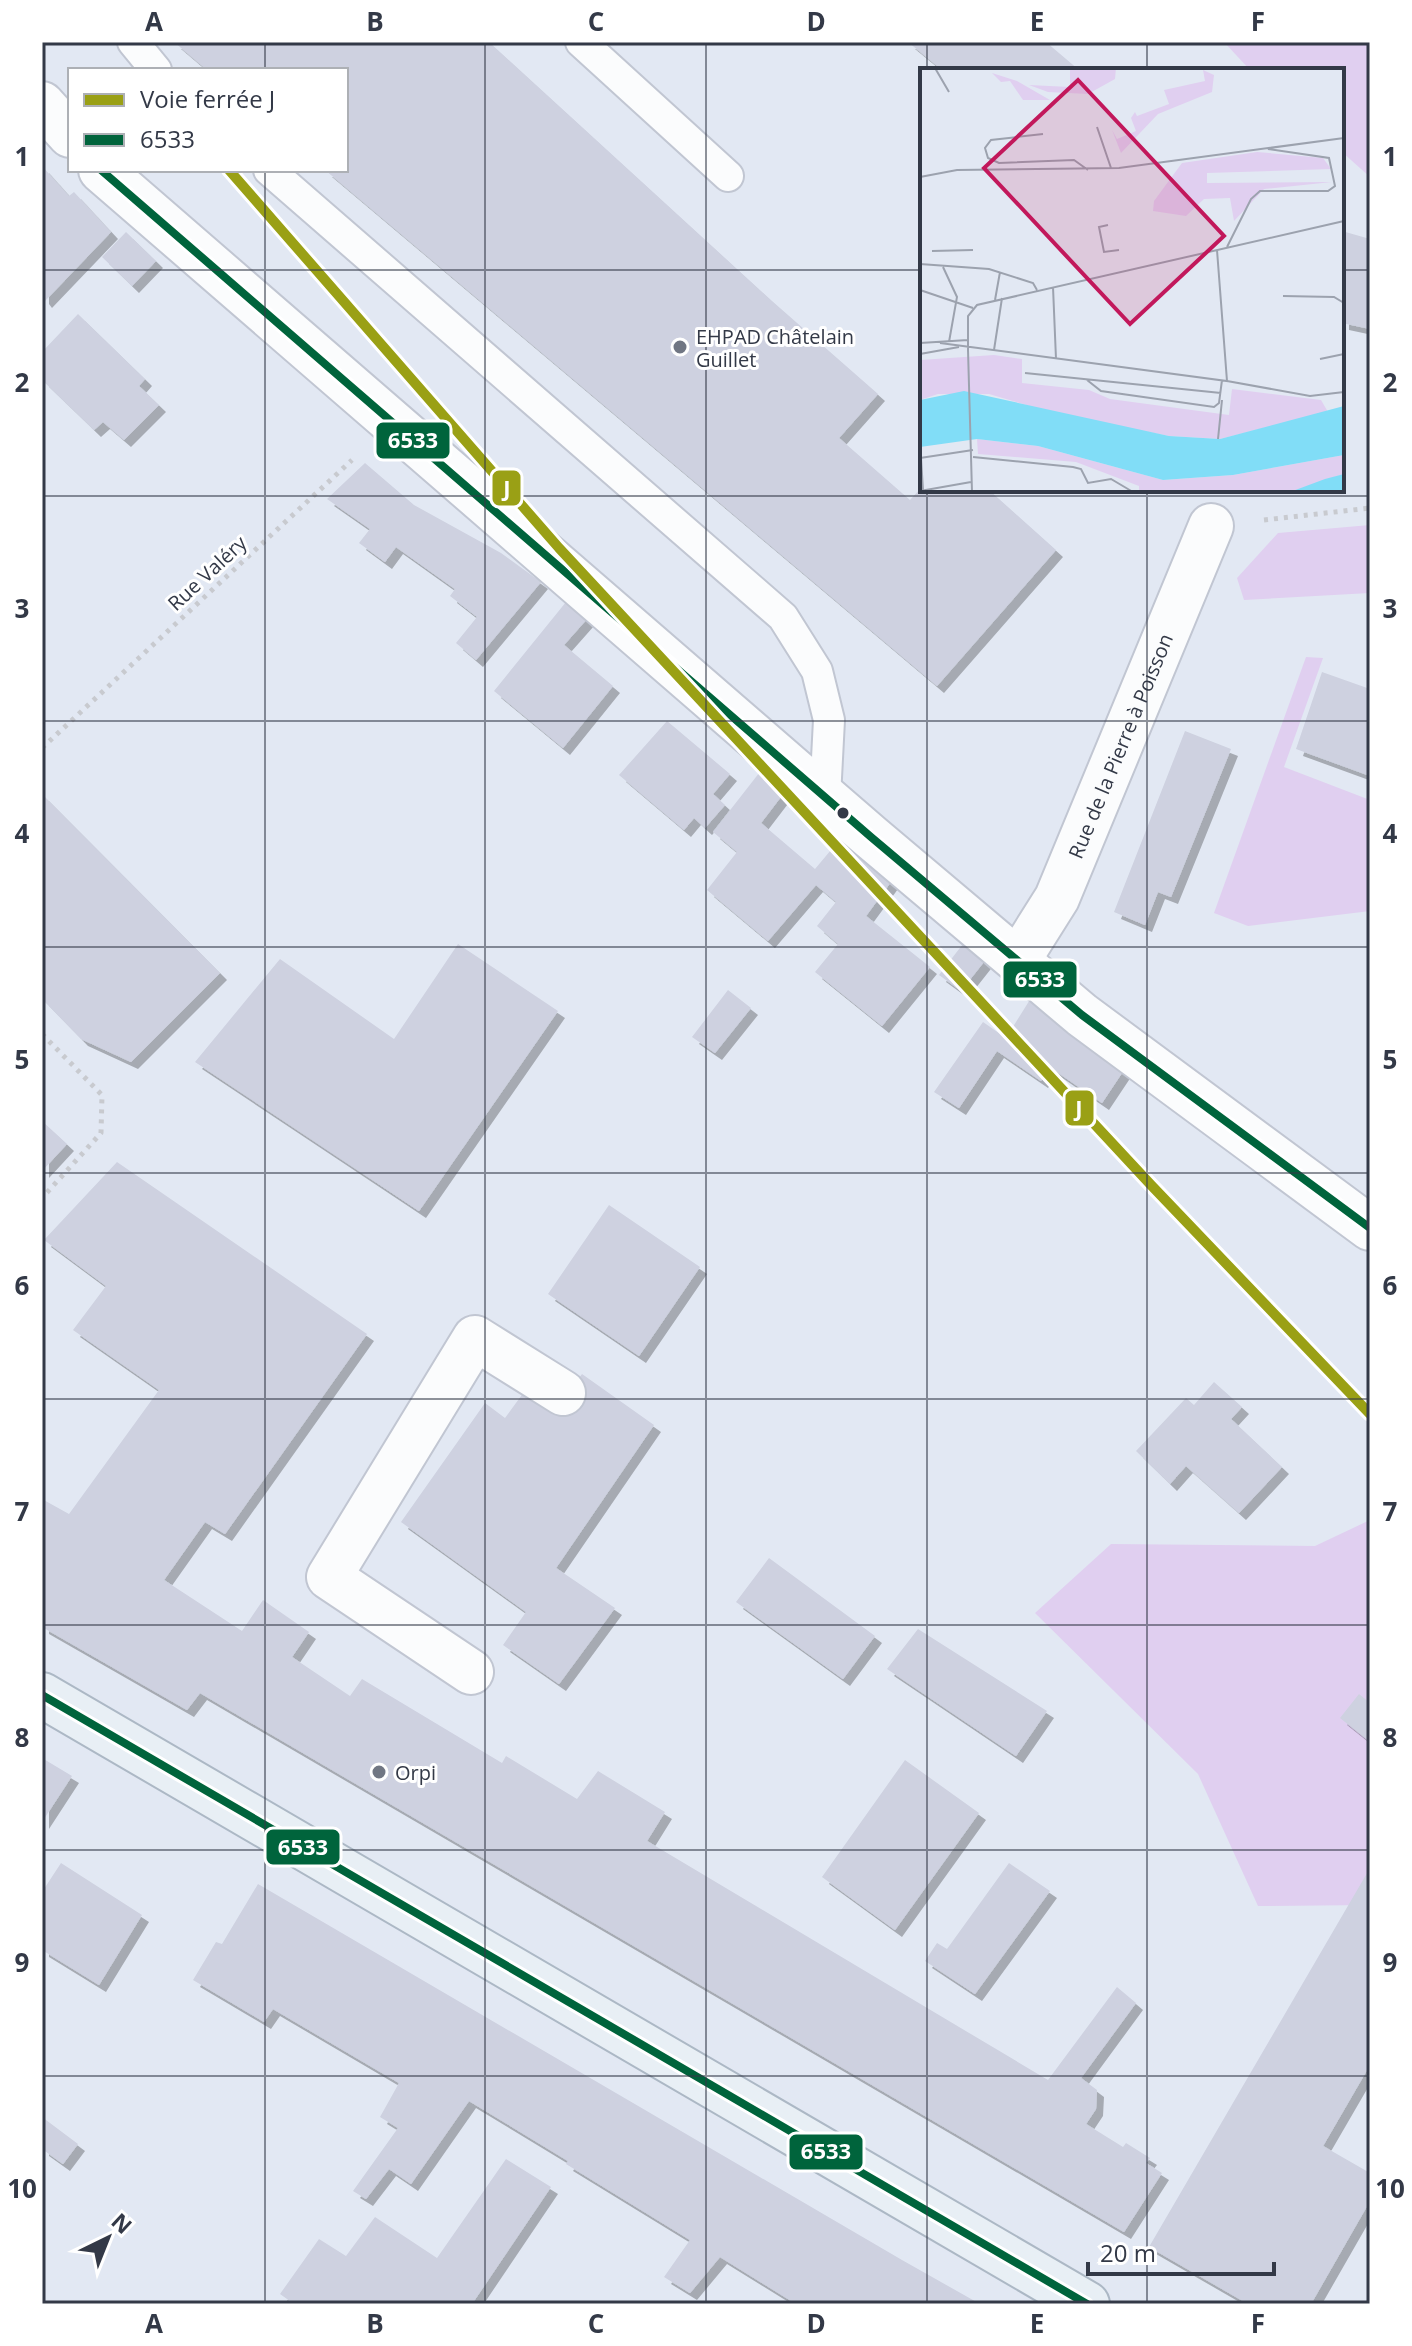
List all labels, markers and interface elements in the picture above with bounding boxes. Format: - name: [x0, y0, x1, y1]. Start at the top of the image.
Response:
- text: A: [145, 3, 163, 39]
- text: B: [366, 3, 384, 39]
- text: C: [588, 3, 604, 39]
- text: D: [806, 3, 826, 39]
- text: E: [1030, 3, 1044, 39]
- text: F: [1251, 3, 1265, 39]
- legend: [68, 68, 348, 172]
- inset map: [920, 68, 1344, 492]
- text: Voie ferrée J: [140, 82, 275, 115]
- text: 6533: [140, 122, 195, 155]
- text: 1: [15, 138, 29, 174]
- text: 1: [1383, 138, 1397, 174]
- place label: EHPAD Châtelain Guillet: [696, 323, 854, 373]
- marker: EHPAD Châtelain Guillet: [671, 338, 689, 356]
- text: 2: [15, 364, 30, 400]
- text: 2: [1383, 364, 1398, 400]
- line badge: 6533: [375, 421, 451, 460]
- text: 6533: [388, 424, 438, 454]
- line badge: J: [491, 469, 522, 507]
- text: J: [501, 472, 511, 502]
- street label: Rue Valéry: [162, 529, 253, 616]
- text: 3: [15, 590, 29, 626]
- text: 3: [1383, 590, 1397, 626]
- street label: Rue de la Pierre à Poisson: [1061, 629, 1179, 862]
- unlabelled marker: [835, 805, 851, 821]
- text: 4: [15, 815, 30, 851]
- text: 4: [1383, 815, 1398, 851]
- line badge: 6533: [1002, 960, 1078, 999]
- text: 6533: [1015, 963, 1065, 993]
- text: 5: [15, 1041, 29, 1077]
- text: 5: [1383, 1041, 1397, 1077]
- line badge: J: [1064, 1089, 1095, 1127]
- text: J: [1073, 1092, 1083, 1122]
- text: 6: [15, 1267, 30, 1303]
- text: 6: [1383, 1267, 1398, 1303]
- text: 7: [15, 1493, 30, 1529]
- text: 7: [1383, 1493, 1398, 1529]
- text: 8: [15, 1719, 29, 1755]
- text: 8: [1383, 1719, 1397, 1755]
- place label: Orpi: [395, 1759, 436, 1786]
- marker: Orpi: [370, 1763, 388, 1781]
- line badge: 6533: [265, 1828, 341, 1866]
- text: 6533: [278, 1831, 328, 1861]
- text: 9: [15, 1944, 29, 1980]
- text: 9: [1383, 1944, 1397, 1980]
- line badge: 6533: [788, 2133, 864, 2171]
- text: 6533: [801, 2135, 851, 2165]
- text: 10: [7, 2170, 37, 2206]
- text: 10: [1375, 2170, 1405, 2206]
- north arrow: [68, 2198, 148, 2278]
- text: N: [106, 2206, 139, 2240]
- scale bar: [1088, 2226, 1274, 2276]
- text: 20 m: [1100, 2236, 1156, 2269]
- text: A: [145, 2305, 163, 2341]
- text: B: [366, 2305, 384, 2341]
- text: C: [588, 2305, 604, 2341]
- text: D: [806, 2305, 826, 2341]
- text: E: [1030, 2305, 1044, 2341]
- text: F: [1251, 2305, 1265, 2341]

